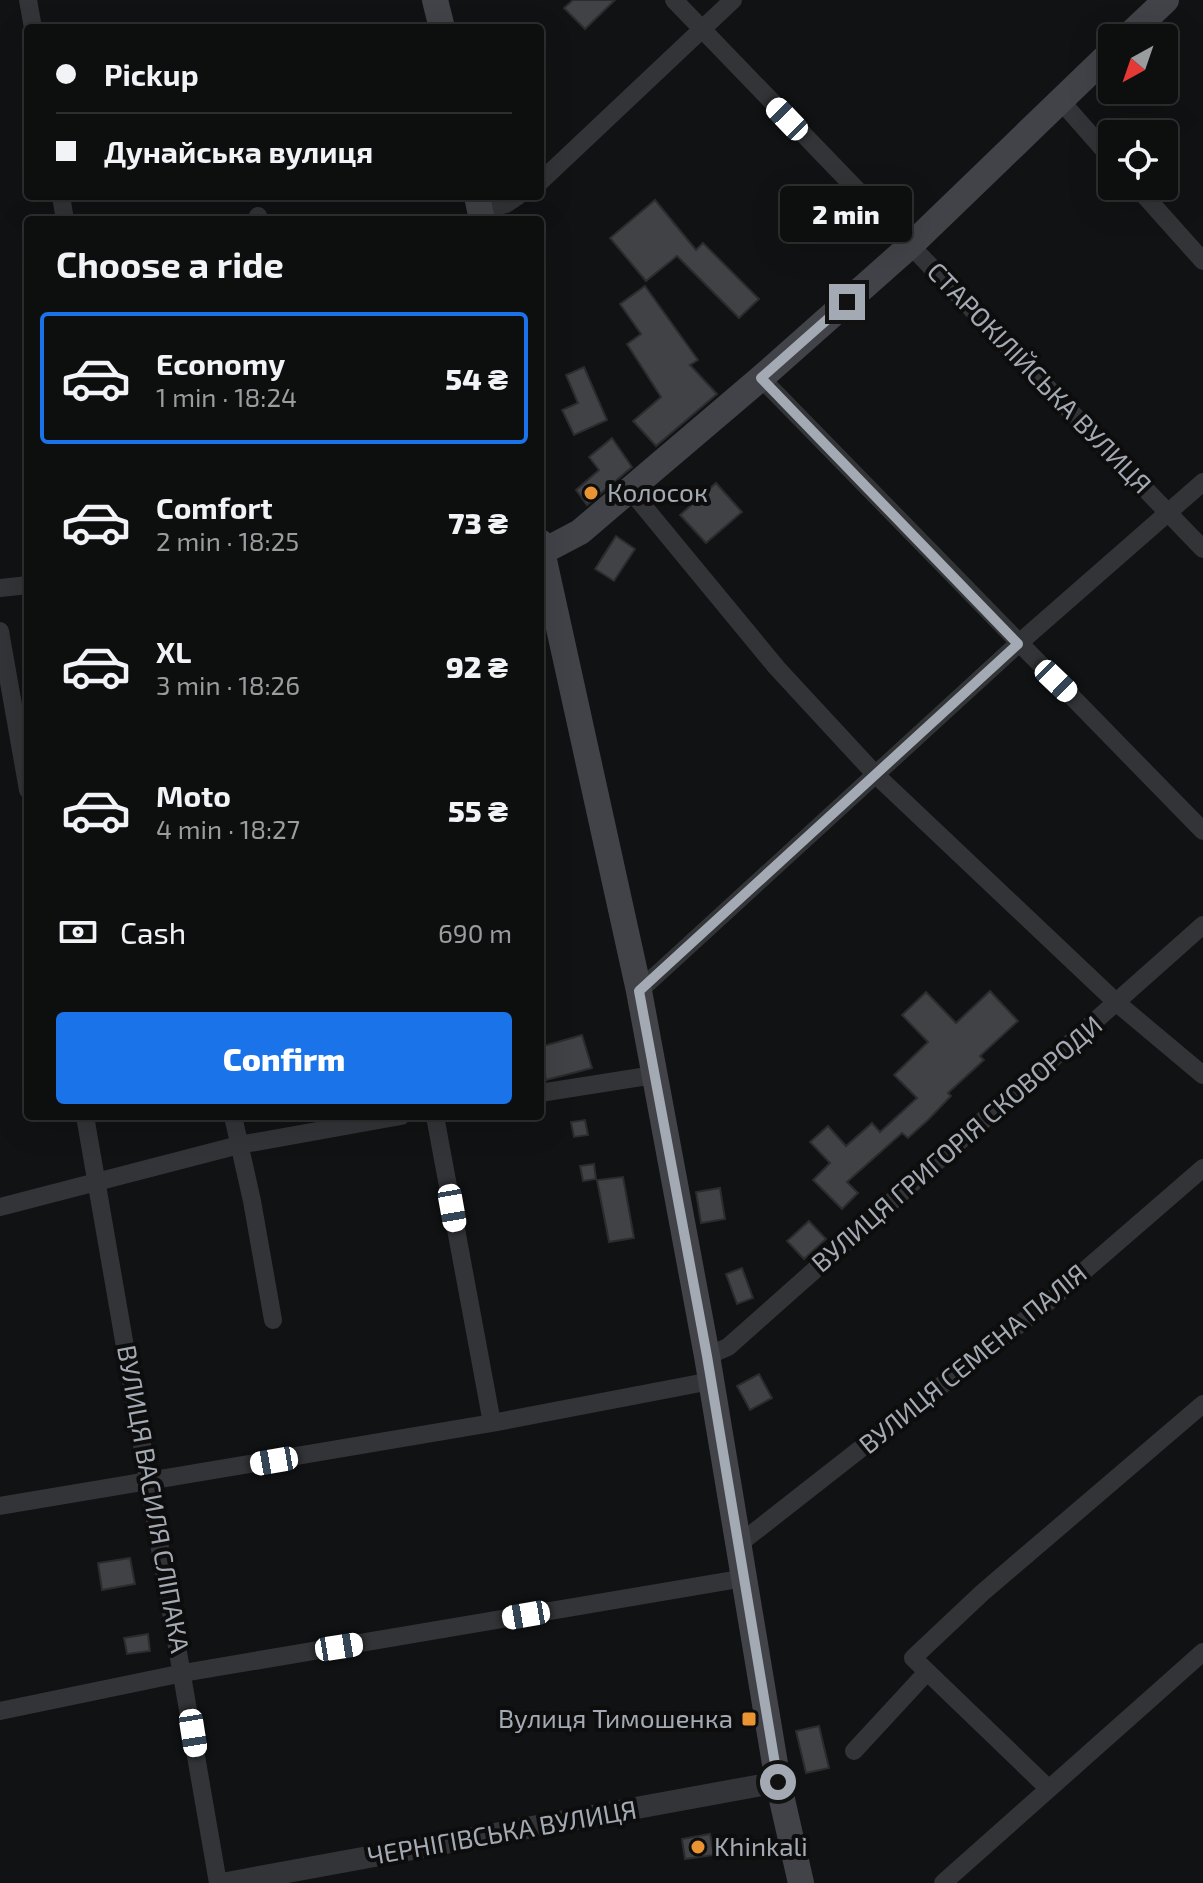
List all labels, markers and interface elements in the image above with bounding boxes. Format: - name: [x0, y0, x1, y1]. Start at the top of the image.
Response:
- north arrow: [1098, 24, 1178, 104]
- map controls: [1098, 24, 1178, 200]
- text: Pickup: [104, 56, 199, 92]
- car: [762, 93, 812, 145]
- button: locate: [1098, 120, 1178, 200]
- text: Дунайська вулиця: [104, 133, 373, 169]
- callout: 2 min: [781, 186, 913, 242]
- text: 2 min: [812, 198, 880, 229]
- text: Choose a ride: [56, 242, 284, 285]
- street label: СТАРОКІЛІЙСЬКА ВУЛИЦЯ: [922, 255, 1159, 499]
- route end: [829, 284, 865, 320]
- icon: car: [60, 342, 132, 414]
- text: Economy: [156, 345, 285, 381]
- text: 54 ₴: [445, 360, 508, 396]
- text: 1 min · 18:24: [156, 381, 297, 412]
- place label: Колосок: [607, 476, 708, 507]
- marker: Колосок: [582, 484, 600, 502]
- icon: car: [60, 486, 132, 558]
- text: Comfort: [156, 489, 273, 525]
- text: 73 ₴: [448, 504, 508, 540]
- text: 2 min · 18:25: [156, 525, 299, 556]
- icon: car: [60, 630, 132, 702]
- text: XL: [156, 633, 191, 669]
- text: 92 ₴: [446, 648, 508, 684]
- car: [1030, 656, 1082, 706]
- text: 3 min · 18:26: [156, 669, 300, 700]
- icon: car: [60, 774, 132, 846]
- text: Moto: [156, 777, 231, 813]
- text: 55 ₴: [448, 792, 508, 828]
- text: 4 min · 18:27: [156, 813, 300, 844]
- icon: cash: [56, 910, 100, 954]
- text: Cash: [120, 914, 186, 950]
- text: 690 m: [438, 917, 512, 948]
- street label: ВУЛИЦЯ ГРИГОРІЯ СКОВОРОДИ: [805, 1008, 1108, 1277]
- button: Confirm: [56, 1012, 512, 1104]
- car: [436, 1182, 468, 1234]
- street label: ВУЛИЦЯ СЕМЕНА ПАЛІЯ: [852, 1257, 1092, 1459]
- street label: ВУЛИЦЯ ВАСИЛЯ СЛІПАКА: [112, 1343, 197, 1655]
- car: [248, 1445, 300, 1477]
- car: [500, 1599, 552, 1631]
- car: [313, 1631, 365, 1663]
- place label: Вулиця Тимошенка: [498, 1702, 733, 1734]
- car: [177, 1707, 209, 1759]
- marker: Вулиця Тимошенка: [740, 1710, 758, 1728]
- route start: [760, 1764, 796, 1800]
- street label: ЧЕРНІГІВСЬКА ВУЛИЦЯ: [365, 1793, 639, 1870]
- place label: Khinkali: [714, 1830, 808, 1861]
- marker: Khinkali: [689, 1838, 707, 1856]

